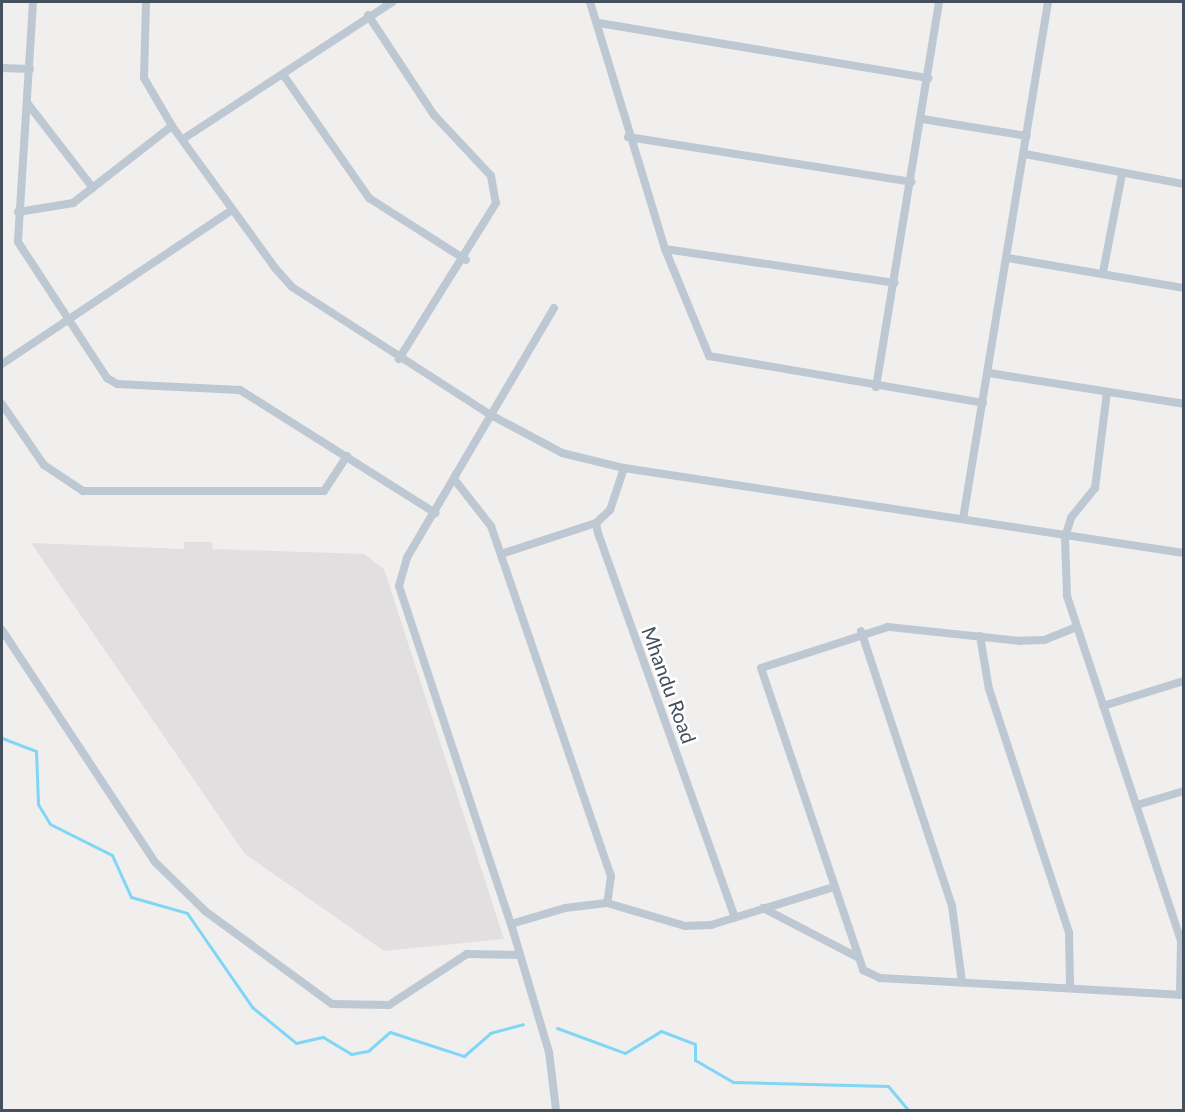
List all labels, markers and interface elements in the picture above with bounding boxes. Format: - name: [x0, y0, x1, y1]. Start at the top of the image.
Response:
- street label: Mhandu Road: [637, 623, 701, 747]

